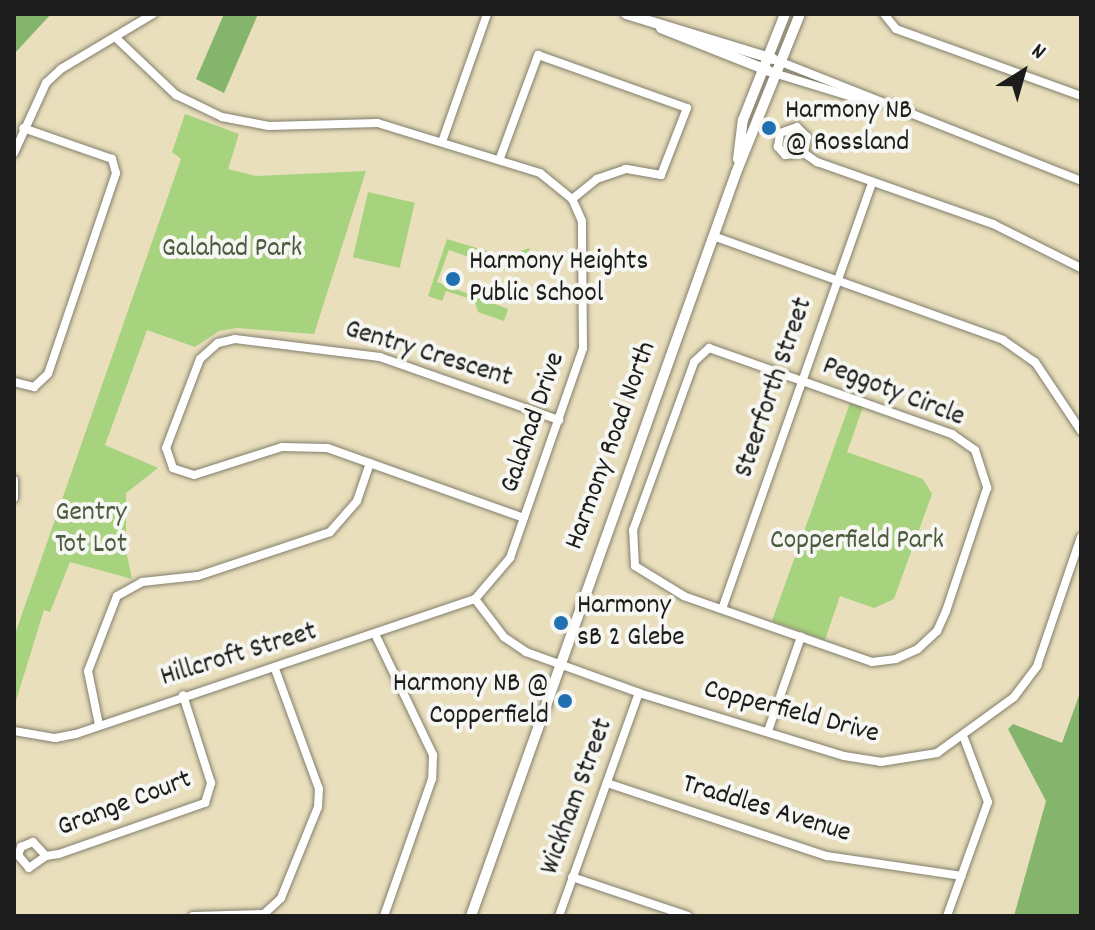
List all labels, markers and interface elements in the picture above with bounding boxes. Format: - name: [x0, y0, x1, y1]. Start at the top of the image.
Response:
- north arrow: [983, 32, 1063, 112]
- text: N: [1024, 37, 1051, 68]
- place label: Harmony NB @ Rossland: [785, 95, 912, 161]
- marker: Harmony NB @ Rossland: [760, 119, 778, 137]
- park label: Galahad Park: [162, 233, 302, 267]
- place label: Harmony Heights Public School: [469, 246, 648, 312]
- marker: Harmony Heights Public School: [444, 270, 462, 288]
- street label: Steerforth Street: [729, 294, 821, 482]
- street label: Gentry Crescent: [340, 314, 516, 396]
- street label: Harmony Road North: [559, 337, 665, 555]
- street label: Galahad Drive: [494, 348, 574, 498]
- street label: Peggoty Circle: [817, 350, 969, 436]
- park label: Gentry Tot Lot: [55, 497, 127, 563]
- park label: Copperfield Park: [770, 525, 944, 559]
- place label: Harmony sB 2 Glebe: [577, 590, 685, 656]
- marker: Harmony sB 2 Glebe: [552, 614, 570, 632]
- street label: Hillcroft Street: [157, 616, 321, 696]
- place label: Harmony NB @ Copperfield: [393, 668, 549, 734]
- street label: Copperfield Drive: [700, 673, 882, 753]
- marker: Harmony NB @ Copperfield: [556, 692, 574, 710]
- street label: Wickham Street: [534, 714, 622, 880]
- street label: Grange Court: [53, 764, 197, 846]
- street label: Traddles Avenue: [678, 768, 854, 852]

